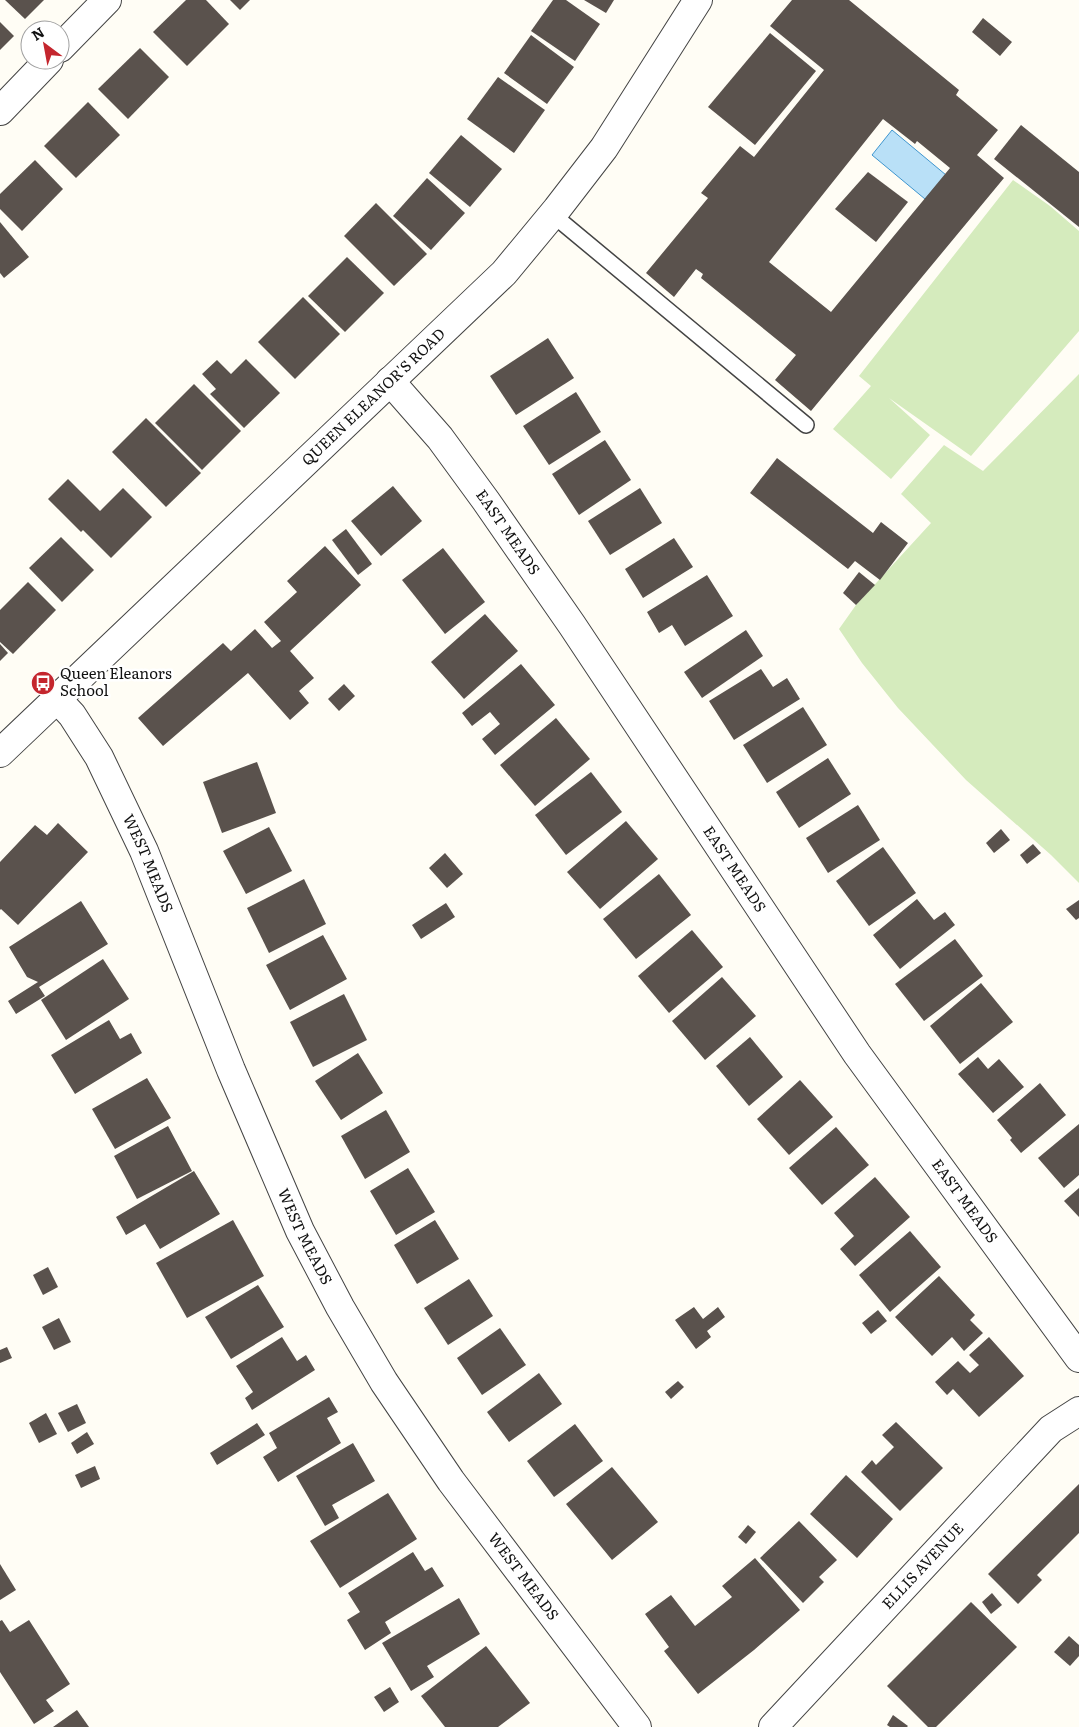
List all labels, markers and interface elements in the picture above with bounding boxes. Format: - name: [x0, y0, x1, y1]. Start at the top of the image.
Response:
- north arrow: [20, 20, 70, 70]
- text: N: [27, 21, 48, 45]
- street label: QUEEN ELEANOR'S ROAD: [296, 322, 450, 470]
- street label: EAST MEADS: [471, 484, 547, 579]
- place label: Queen Eleanors School: [60, 661, 172, 701]
- bus stop icon: Queen Eleanors School: [30, 670, 56, 696]
- street label: WEST MEADS: [118, 810, 180, 915]
- street label: EAST MEADS: [698, 821, 773, 916]
- street label: EAST MEADS: [927, 1153, 1004, 1247]
- street label: WEST MEADS: [273, 1184, 339, 1288]
- street label: ELLIS AVENUE: [876, 1517, 968, 1614]
- street label: WEST MEADS: [484, 1527, 565, 1624]

